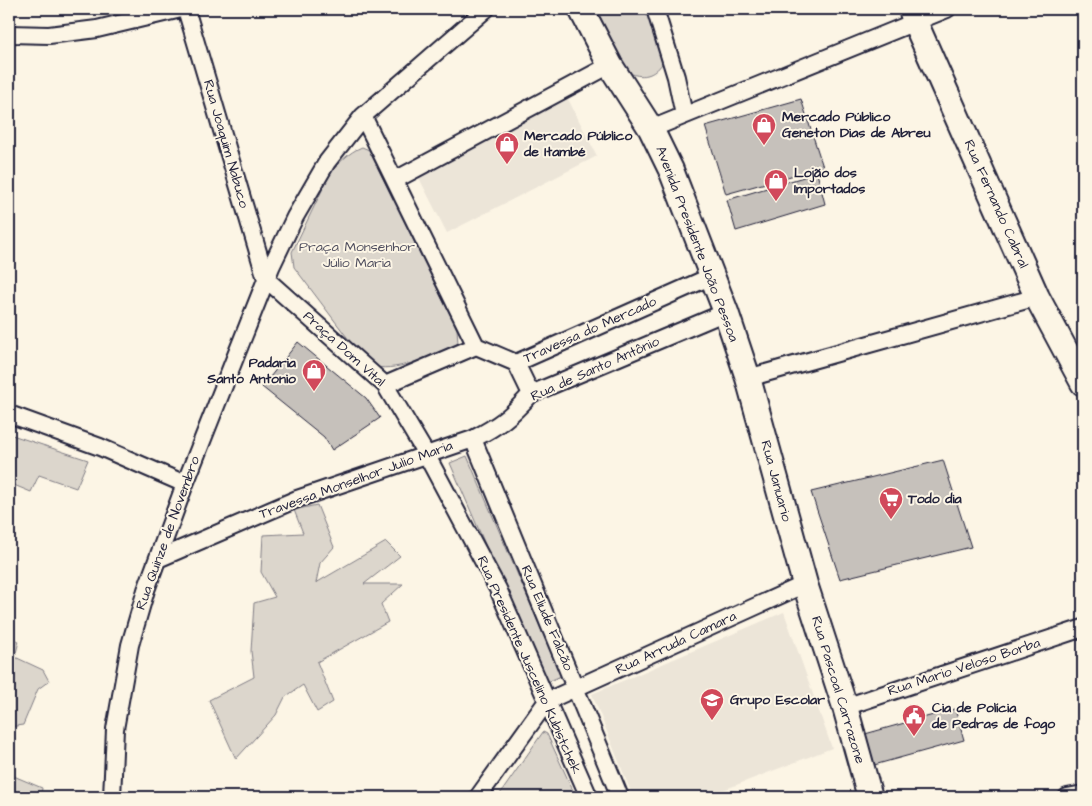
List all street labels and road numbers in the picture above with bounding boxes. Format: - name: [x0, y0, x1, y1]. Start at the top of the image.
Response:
- street label: Rua Joaquim Nabuco: [198, 77, 254, 211]
- street label: Rua Fernando Cabral: [959, 137, 1033, 271]
- street label: Avenida Presidente João Pessoa: [650, 143, 744, 345]
- street label: Travessa do Mercado: [520, 292, 660, 368]
- street label: Praça Dom Vital: [298, 307, 390, 391]
- street label: Rua de Santo Antônio: [527, 332, 663, 406]
- street label: Travessa Monselhor Julio Maria: [256, 436, 456, 524]
- street label: Rua Januario: [756, 438, 796, 524]
- street label: Rua Quinze de Novembro: [131, 453, 205, 613]
- street label: Rua Presidente Juscelino Kubistchek: [472, 553, 586, 778]
- street label: Rua Eliude Falcão: [516, 562, 578, 674]
- street label: Rua Arruda Camara: [612, 606, 740, 680]
- street label: Rua Pascoal Carrazone: [806, 614, 870, 767]
- street label: Rua Mario Veloso Borba: [885, 633, 1043, 701]

